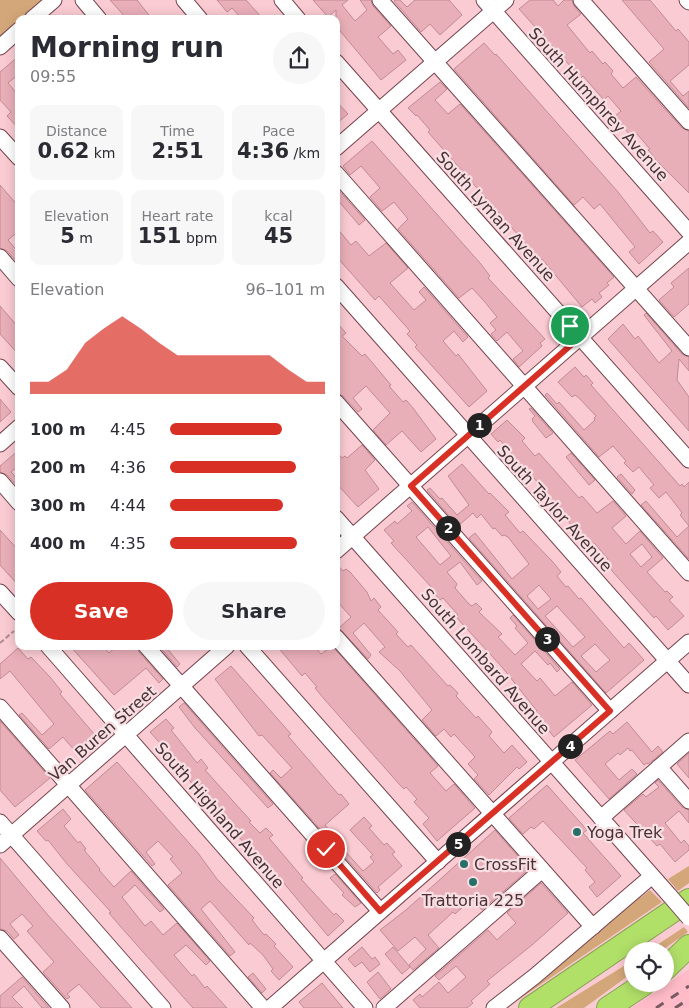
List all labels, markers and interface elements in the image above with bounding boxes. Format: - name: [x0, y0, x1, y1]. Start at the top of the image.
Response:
- street label: South Humphrey Avenue: [525, 24, 673, 185]
- text: Morning run: [30, 31, 224, 64]
- button: share: [273, 32, 325, 84]
- text: 09:55: [30, 67, 76, 86]
- text: Distance: [46, 123, 107, 139]
- text: Time: [160, 123, 195, 139]
- text: Pace: [262, 123, 295, 139]
- text: 0.62: [37, 139, 89, 163]
- text: 2:51: [151, 139, 204, 163]
- text: 4:36: [237, 139, 289, 163]
- text: km: [89, 145, 116, 161]
- text: /km: [289, 145, 320, 161]
- street label: South Lyman Avenue: [432, 147, 559, 285]
- text: Elevation: [44, 208, 109, 224]
- text: Heart rate: [142, 208, 213, 224]
- text: kcal: [264, 208, 293, 224]
- text: 5: [60, 224, 75, 248]
- text: 151: [138, 224, 181, 248]
- text: 45: [264, 224, 293, 248]
- text: m: [75, 230, 93, 246]
- text: bpm: [181, 230, 217, 246]
- text: Elevation: [30, 280, 104, 299]
- text: 96–101 m: [245, 280, 325, 299]
- pin: [549, 305, 591, 347]
- icon: arrive: [556, 312, 584, 340]
- pin: 1: [466, 412, 492, 438]
- text: 1: [475, 417, 484, 433]
- text: 100 m: [30, 420, 86, 439]
- text: 4:45: [110, 420, 146, 439]
- street label: South Taylor Avenue: [493, 441, 616, 575]
- text: 200 m: [30, 458, 86, 477]
- text: 4:36: [110, 458, 146, 477]
- text: 300 m: [30, 496, 86, 515]
- text: 4:44: [110, 496, 146, 515]
- pin: 2: [436, 516, 460, 540]
- text: 2: [444, 520, 453, 536]
- text: 400 m: [30, 534, 86, 553]
- text: 4:35: [110, 534, 146, 553]
- button: Save: [30, 582, 173, 640]
- button: Share: [183, 582, 325, 640]
- street label: South Lombard Avenue: [417, 585, 554, 738]
- pin: 3: [534, 626, 560, 652]
- text: 3: [543, 631, 552, 647]
- street label: Van Buren Street: [45, 682, 160, 785]
- pin: 4: [558, 734, 582, 758]
- street label: South Highland Avenue: [151, 738, 288, 892]
- text: 4: [566, 738, 575, 754]
- place label: Yoga Trek: [586, 823, 663, 842]
- marker: Yoga Trek: [571, 826, 583, 838]
- pin: [305, 828, 347, 870]
- pin: 5: [446, 832, 470, 856]
- icon: check: [312, 835, 340, 863]
- text: 5: [454, 836, 463, 852]
- place label: CrossFit: [474, 855, 537, 874]
- marker: CrossFit: [458, 858, 470, 870]
- marker: Trattoria 225: [467, 876, 479, 888]
- place label: Trattoria 225: [421, 891, 524, 910]
- map controls: [624, 942, 674, 992]
- button: locate: [624, 942, 674, 992]

